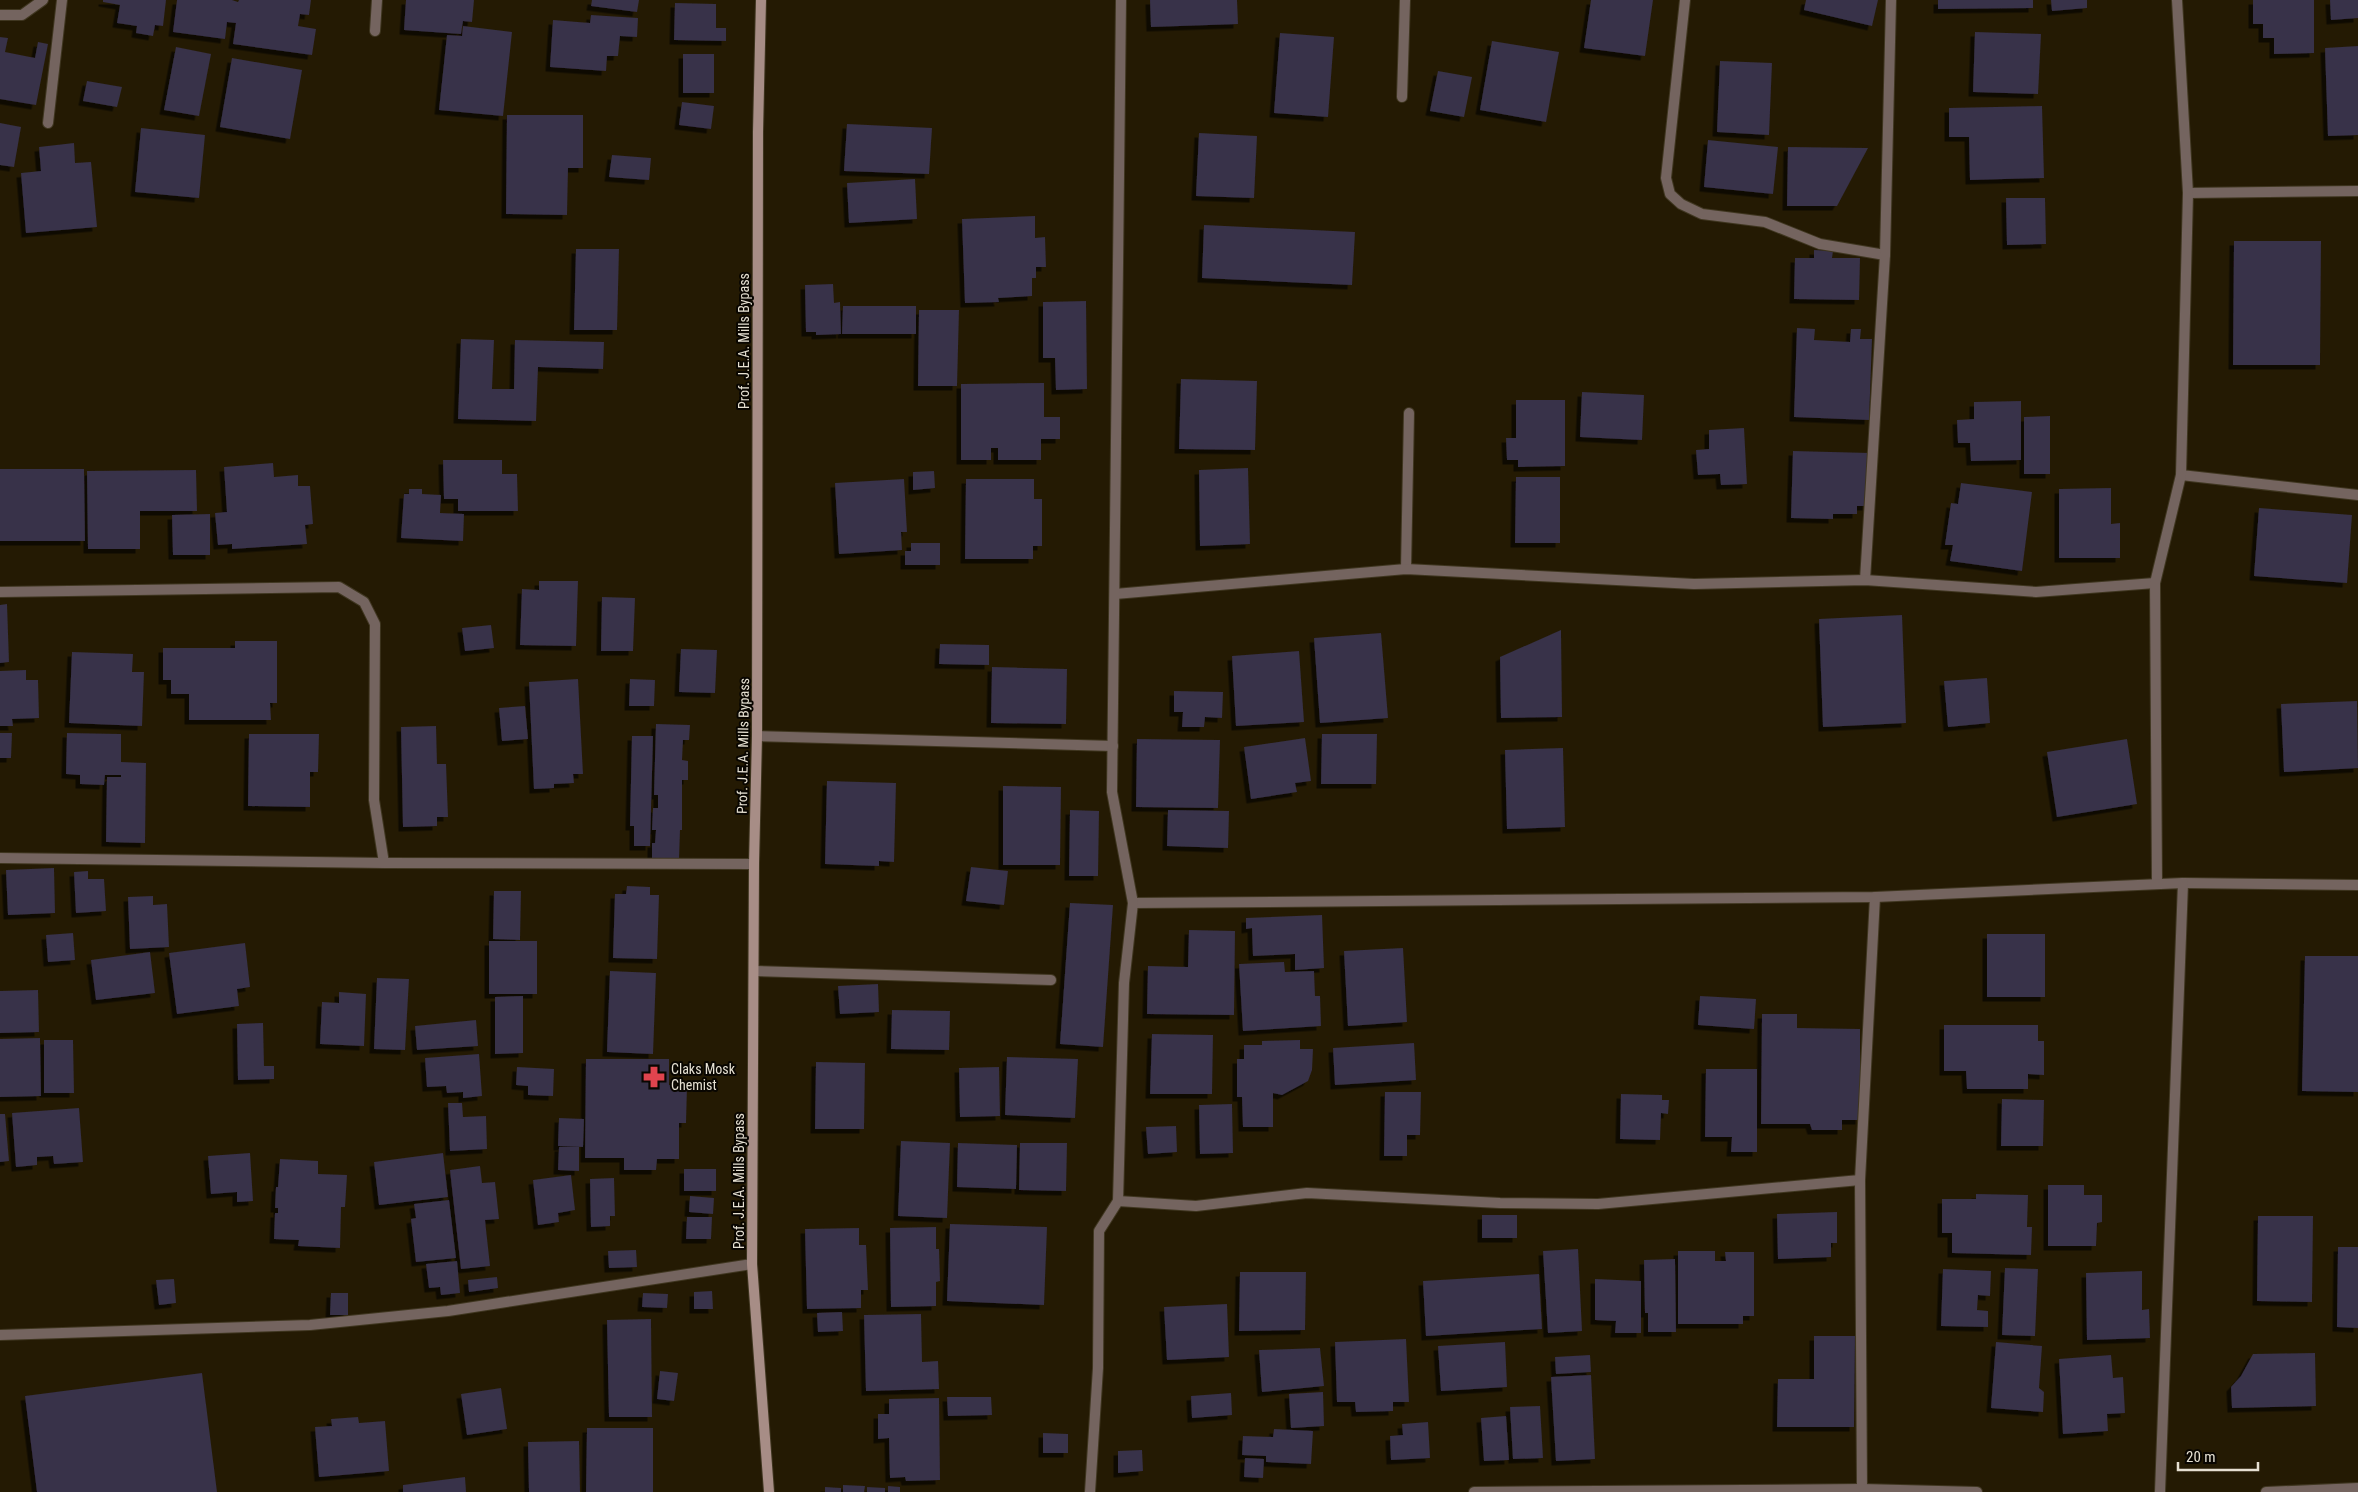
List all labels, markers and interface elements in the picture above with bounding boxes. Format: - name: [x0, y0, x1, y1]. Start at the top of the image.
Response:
- street label: Prof. J.E.A. Mills Bypass: [736, 273, 752, 409]
- street label: Prof. J.E.A. Mills Bypass: [734, 678, 752, 814]
- place label: Claks Mosk Chemist: [671, 1061, 736, 1093]
- pharmacy icon: Claks Mosk Chemist: [641, 1064, 667, 1090]
- street label: Prof. J.E.A. Mills Bypass: [731, 1113, 747, 1249]
- scale bar: [2178, 1440, 2258, 1472]
- text: 20 m: [2186, 1448, 2216, 1466]

